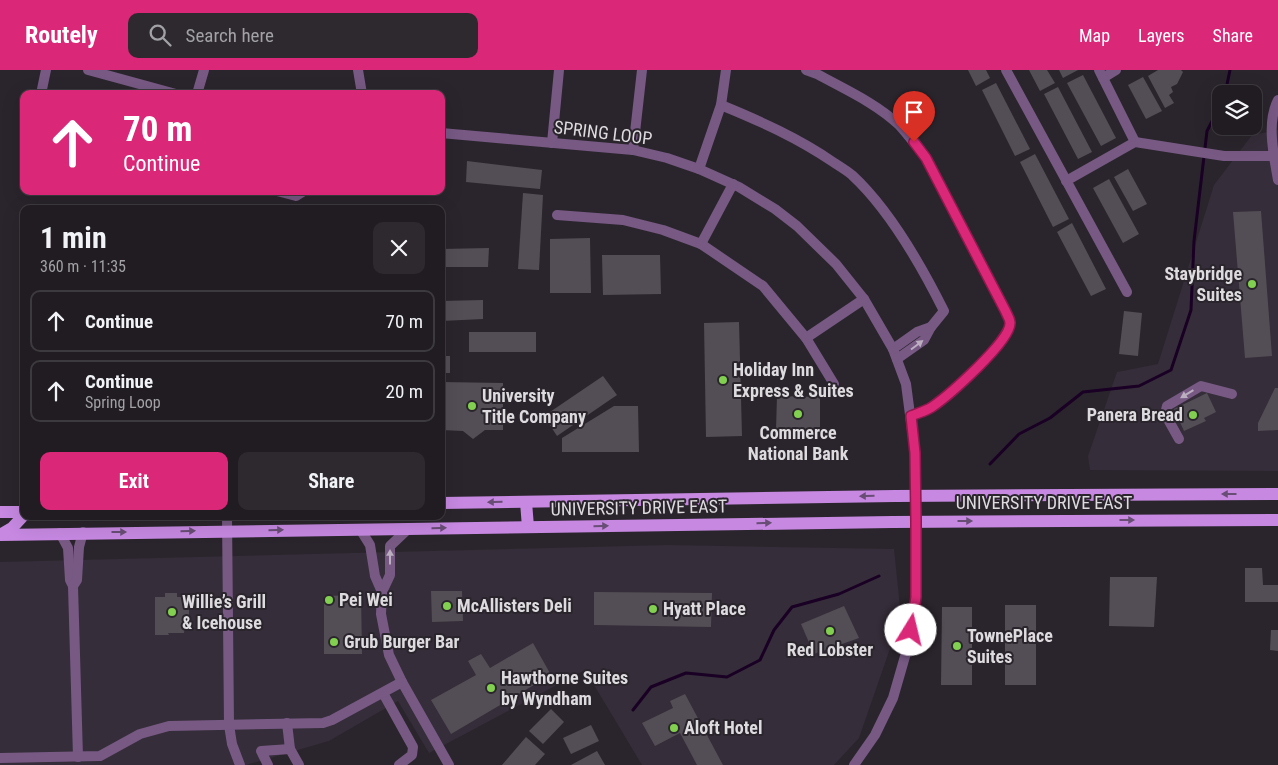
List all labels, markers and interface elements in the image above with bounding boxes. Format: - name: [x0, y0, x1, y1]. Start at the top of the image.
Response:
- search box: [128, 13, 478, 58]
- text: Routely: [25, 21, 98, 49]
- icon: search: [146, 21, 174, 49]
- text: Search here: [186, 24, 274, 47]
- text: Map: [1079, 25, 1110, 46]
- text: Layers: [1138, 25, 1185, 46]
- text: Share: [1213, 25, 1253, 46]
- map controls: [1212, 85, 1262, 135]
- button: layers: [1212, 85, 1262, 135]
- pin: [893, 91, 935, 142]
- icon: arrive: [900, 98, 928, 126]
- text: 70 m: [123, 109, 192, 150]
- icon: ahead: [40, 110, 105, 175]
- street label: SPRING LOOP: [553, 116, 653, 149]
- text: Continue: [123, 151, 200, 176]
- text: 1 min: [40, 220, 107, 255]
- button: close: [373, 222, 425, 274]
- text: 360 m · 11:35: [40, 257, 126, 276]
- place label: Staybridge Suites: [1164, 263, 1242, 305]
- marker: Staybridge Suites: [1246, 278, 1258, 290]
- icon: ahead: [42, 307, 70, 335]
- text: Continue: [85, 310, 153, 333]
- text: 70 m: [386, 310, 423, 333]
- one-way arrow: [910, 340, 923, 351]
- place label: Holiday Inn Express & Suites: [733, 359, 854, 401]
- text: Continue: [85, 370, 153, 393]
- marker: Holiday Inn Express & Suites: [717, 374, 729, 386]
- icon: ahead: [42, 377, 70, 405]
- text: 20 m: [386, 380, 423, 403]
- place label: University Title Company: [482, 385, 586, 427]
- one-way arrow: [1180, 390, 1193, 399]
- text: Spring Loop: [85, 393, 161, 412]
- marker: University Title Company: [466, 400, 478, 412]
- place label: Panera Bread: [1087, 404, 1183, 425]
- marker: Commerce National Bank: [792, 408, 804, 420]
- marker: Panera Bread: [1187, 409, 1199, 421]
- place label: Commerce National Bank: [748, 422, 849, 464]
- button: Exit: [40, 452, 228, 510]
- button: Share: [238, 452, 425, 510]
- one-way arrow: [1221, 490, 1237, 498]
- street label: UNIVERSITY DRIVE EAST: [956, 492, 1132, 513]
- one-way arrow: [859, 493, 875, 501]
- street label: UNIVERSITY DRIVE EAST: [551, 495, 727, 520]
- one-way arrow: [487, 498, 503, 506]
- one-way arrow: [1120, 516, 1136, 524]
- one-way arrow: [957, 517, 973, 525]
- one-way arrow: [756, 519, 772, 527]
- one-way arrow: [593, 521, 609, 529]
- one-way arrow: [431, 524, 447, 532]
- one-way arrow: [268, 526, 284, 534]
- one-way arrow: [180, 527, 196, 535]
- one-way arrow: [111, 528, 127, 536]
- one-way arrow: [386, 548, 394, 564]
- place label: Pei Wei: [339, 589, 393, 610]
- place label: Willie’s Grill & Icehouse: [182, 591, 266, 633]
- marker: Pei Wei: [323, 594, 335, 606]
- place label: McAllisters Deli: [457, 595, 572, 616]
- place label: Hyatt Place: [663, 598, 746, 619]
- marker: McAllisters Deli: [441, 600, 453, 612]
- marker: Hyatt Place: [647, 603, 659, 615]
- position arrow: [884, 603, 936, 655]
- marker: Willie’s Grill & Icehouse: [166, 606, 178, 618]
- marker: Red Lobster: [824, 625, 836, 637]
- place label: TownePlace Suites: [967, 625, 1053, 667]
- place label: Grub Burger Bar: [344, 631, 460, 652]
- marker: Grub Burger Bar: [328, 636, 340, 648]
- place label: Red Lobster: [787, 639, 873, 660]
- marker: TownePlace Suites: [951, 640, 963, 652]
- place label: Hawthorne Suites by Wyndham: [501, 667, 628, 709]
- marker: Hawthorne Suites by Wyndham: [485, 682, 497, 694]
- place label: Aloft Hotel: [684, 717, 762, 738]
- marker: Aloft Hotel: [668, 722, 680, 734]

